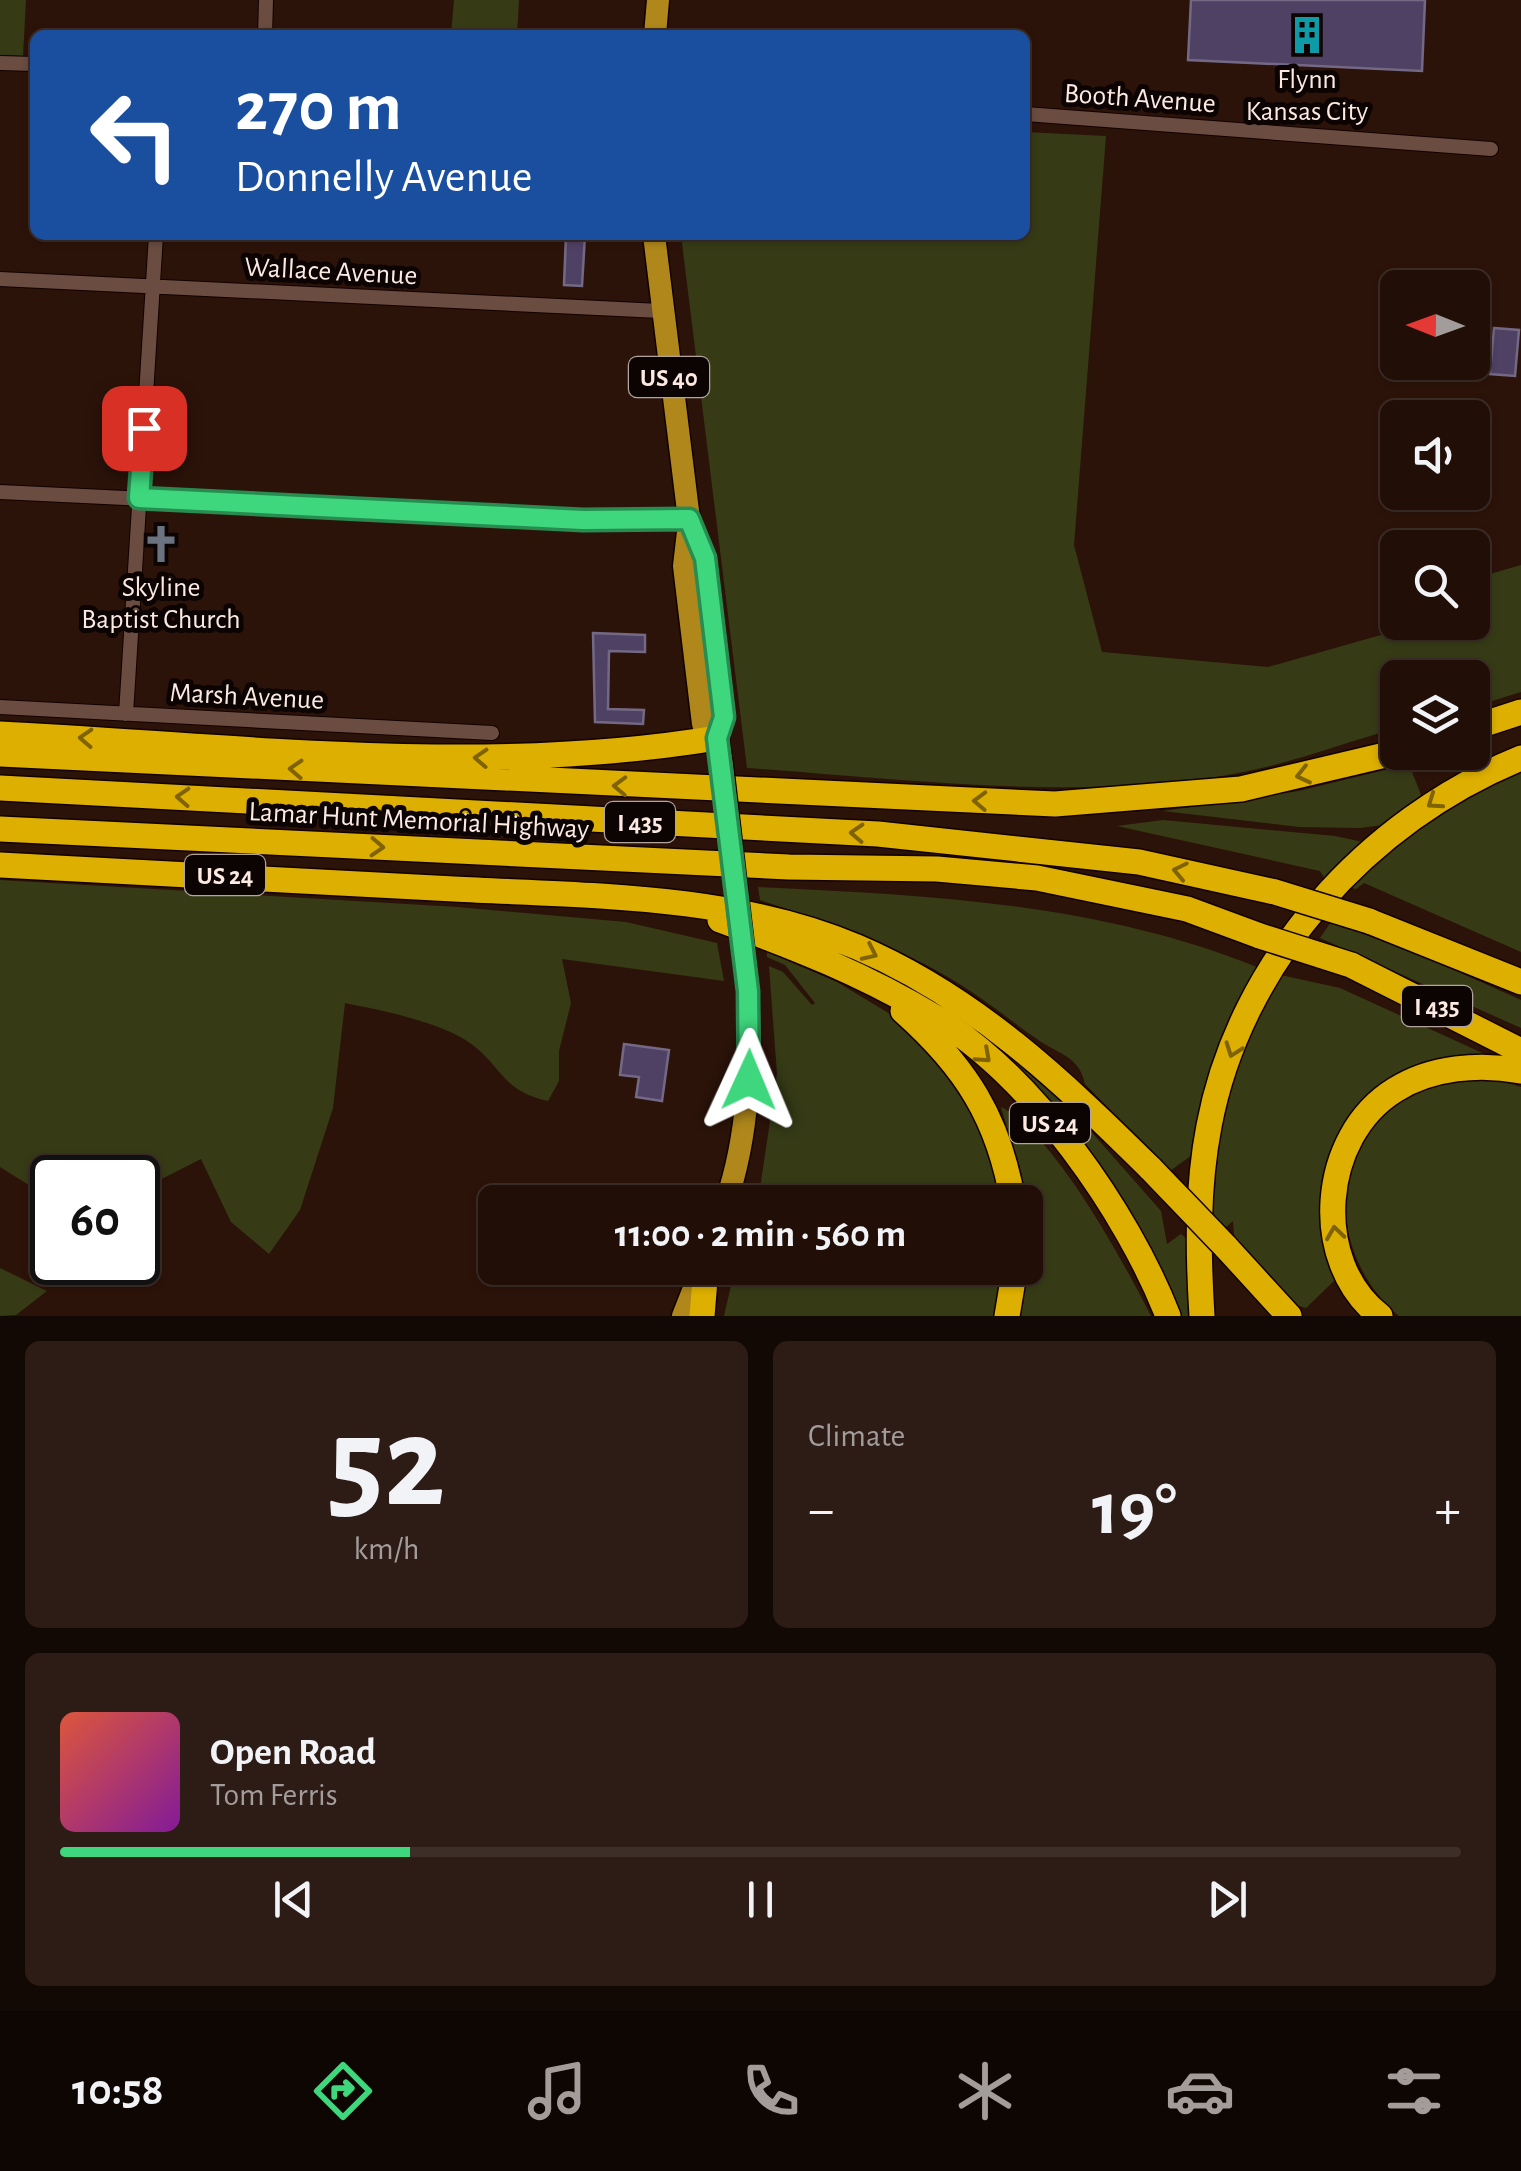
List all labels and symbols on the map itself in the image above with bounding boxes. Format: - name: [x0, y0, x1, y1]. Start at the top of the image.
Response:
- building icon: Flynn Kansas City: [1286, 14, 1328, 56]
- place label: Flynn Kansas City: [1246, 66, 1368, 126]
- street label: Booth Avenue: [1063, 80, 1217, 118]
- street label: Wallace Avenue: [244, 253, 418, 291]
- north arrow: [1380, 270, 1490, 380]
- road number: US 40: [629, 357, 709, 397]
- pin: [102, 386, 187, 471]
- church icon: Skyline Baptist Church: [140, 523, 182, 565]
- place label: Skyline Baptist Church: [81, 574, 241, 634]
- street label: Marsh Avenue: [169, 679, 325, 715]
- one-way arrow: [78, 728, 94, 749]
- one-way arrow: [472, 748, 488, 769]
- one-way arrow: [287, 759, 303, 780]
- one-way arrow: [1295, 763, 1312, 784]
- one-way arrow: [612, 776, 628, 797]
- one-way arrow: [175, 787, 191, 808]
- one-way arrow: [1427, 790, 1446, 808]
- one-way arrow: [972, 791, 988, 812]
- street label: Lamar Hunt Memorial Highway: [248, 798, 590, 844]
- road number: I 435: [605, 802, 675, 842]
- one-way arrow: [849, 823, 865, 844]
- one-way arrow: [370, 836, 386, 857]
- road number: US 24: [185, 855, 265, 895]
- one-way arrow: [1172, 861, 1189, 882]
- one-way arrow: [860, 941, 878, 961]
- road number: I 435: [1402, 986, 1472, 1026]
- position arrow: [697, 1028, 801, 1132]
- one-way arrow: [1224, 1041, 1245, 1058]
- one-way arrow: [972, 1044, 991, 1062]
- road number: US 24: [1010, 1103, 1090, 1143]
- speed limit sign: 60: [30, 1155, 160, 1285]
- one-way arrow: [1325, 1225, 1346, 1241]

